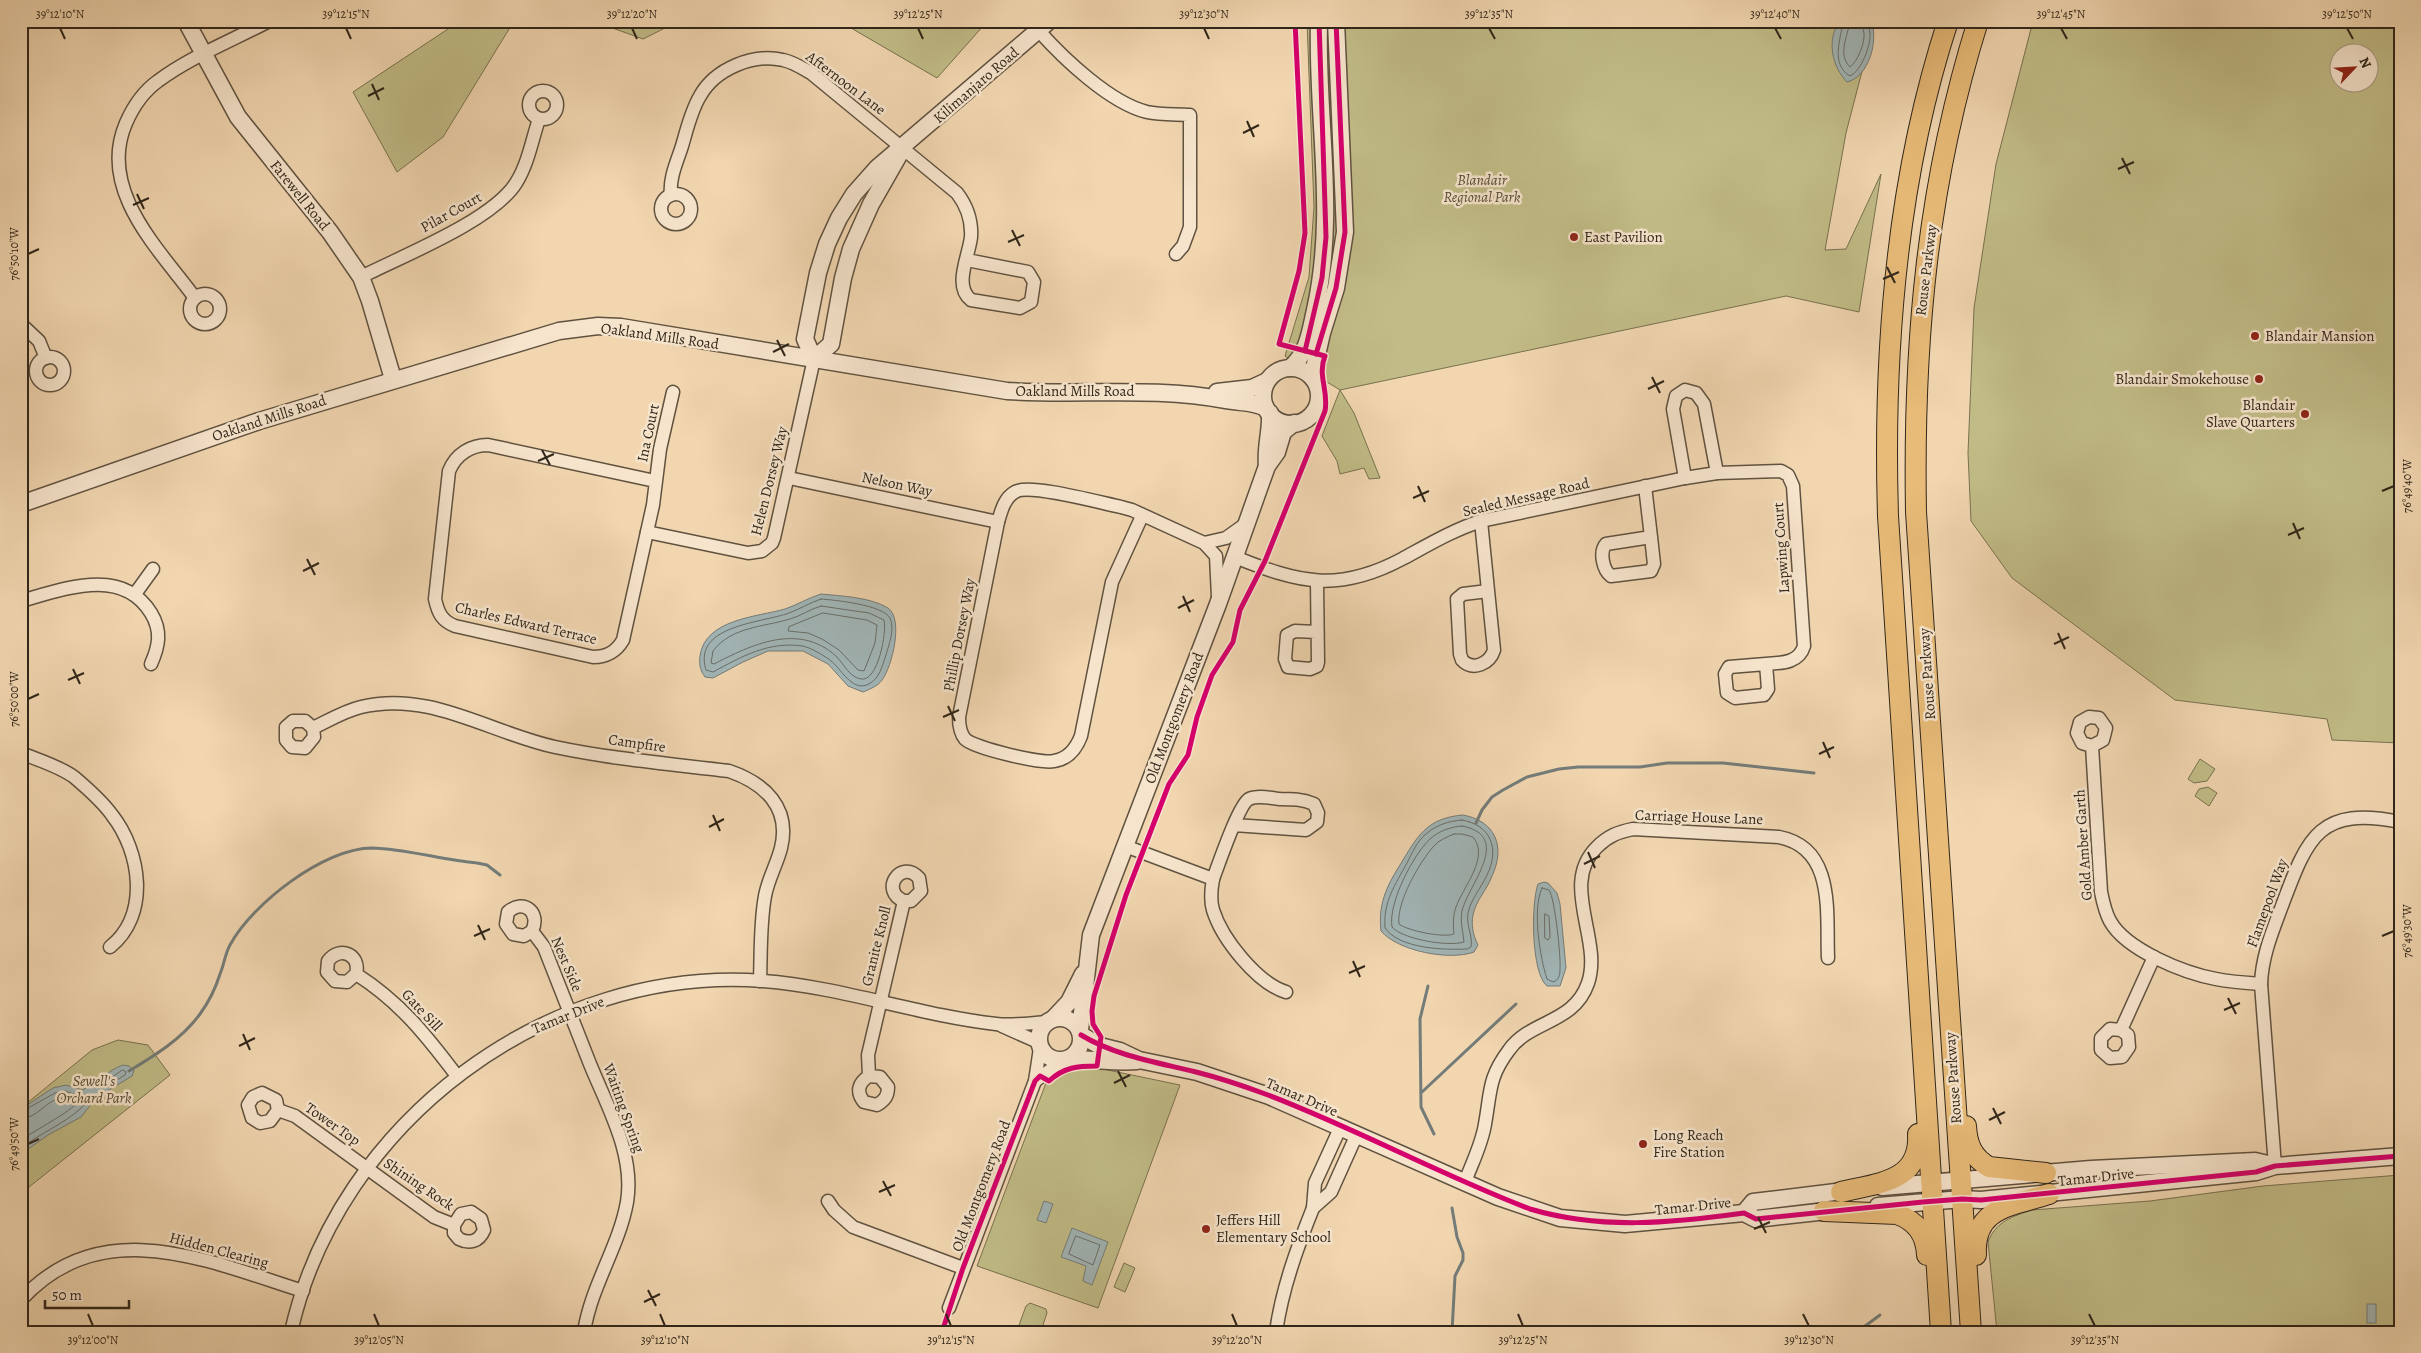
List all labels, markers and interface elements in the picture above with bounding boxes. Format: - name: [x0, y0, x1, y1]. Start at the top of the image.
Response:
- text: 39°12'10"N: [36, 6, 85, 22]
- text: 39°12'15"N: [322, 6, 370, 22]
- text: 39°12'20"N: [607, 6, 658, 22]
- text: 39°12'25"N: [893, 6, 943, 22]
- text: 39°12'30"N: [1179, 6, 1229, 22]
- text: 39°12'35"N: [1465, 6, 1514, 22]
- text: 39°12'40"N: [1750, 6, 1800, 22]
- text: 39°12'45"N: [2037, 6, 2086, 22]
- text: 39°12'50"N: [2322, 6, 2372, 22]
- street label: Kilimanjaro Road: [929, 42, 1024, 128]
- north arrow: [2328, 42, 2378, 92]
- street label: Afternoon Lane: [801, 46, 890, 120]
- text: N: [2355, 54, 2376, 71]
- street label: Farewell Road: [266, 156, 335, 235]
- park label: Blandair Regional Park: [1444, 170, 1521, 207]
- street label: Pilar Court: [417, 187, 485, 237]
- street label: Rouse Parkway: [1910, 223, 1942, 317]
- text: 76°50'10"W: [6, 227, 22, 281]
- place label: East Pavilion: [1584, 227, 1663, 247]
- marker: East Pavilion: [1568, 231, 1580, 243]
- street label: Oakland Mills Road: [600, 318, 721, 354]
- place label: Blandair Mansion: [2265, 326, 2375, 346]
- marker: Blandair Mansion: [2249, 330, 2261, 342]
- place label: Blandair Smokehouse: [2115, 369, 2249, 389]
- marker: Blandair Smokehouse: [2253, 373, 2265, 385]
- street label: Oakland Mills Road: [1015, 381, 1135, 401]
- street label: Oakland Mills Road: [209, 390, 330, 446]
- place label: Blandair Slave Quarters: [2206, 395, 2295, 432]
- street label: Ina Court: [632, 402, 664, 464]
- marker: Blandair Slave Quarters: [2299, 408, 2311, 420]
- street label: Helen Dorsey Way: [746, 424, 792, 538]
- text: 76°49'40"W: [2399, 458, 2415, 513]
- street label: Nelson Way: [860, 467, 934, 501]
- street label: Sealed Message Road: [1461, 472, 1592, 521]
- street label: Lapwing Court: [1768, 502, 1794, 594]
- street label: Phillip Dorsey Way: [938, 576, 980, 693]
- street label: Charles Edward Terrace: [453, 597, 599, 649]
- street label: Rouse Parkway: [1914, 627, 1940, 721]
- street label: Old Montgomery Road: [1140, 649, 1209, 787]
- text: 76°50'00"W: [6, 670, 22, 727]
- street label: Campfire: [607, 729, 667, 757]
- street label: Gold Amber Garth: [2069, 789, 2097, 901]
- street label: Carriage House Lane: [1635, 805, 1764, 829]
- street label: Flamepool Way: [2242, 856, 2292, 950]
- street label: Granite Knoll: [856, 904, 896, 988]
- text: 76°49'30"W: [2399, 904, 2415, 958]
- street label: Nest Side: [546, 933, 588, 995]
- street label: Gate Sill: [397, 985, 447, 1036]
- street label: Tamar Drive: [529, 991, 607, 1039]
- street label: Rouse Parkway: [1940, 1031, 1966, 1125]
- street label: Waiting Spring: [598, 1060, 650, 1156]
- park label: Sewell's Orchard Park: [57, 1071, 132, 1108]
- street label: Tamar Drive: [1263, 1073, 1341, 1121]
- street label: Tower Top: [301, 1098, 365, 1150]
- text: 76°49'50"W: [6, 1116, 22, 1171]
- street label: Old Montgomery Road: [947, 1117, 1016, 1255]
- place label: Long Reach Fire Station: [1653, 1125, 1725, 1162]
- marker: Long Reach Fire Station: [1637, 1138, 1649, 1150]
- street label: Shining Rock: [380, 1153, 459, 1215]
- street label: Tamar Drive: [2057, 1163, 2135, 1191]
- street label: Tamar Drive: [1654, 1192, 1732, 1220]
- place label: Jeffers Hill Elementary School: [1216, 1210, 1331, 1247]
- marker: Jeffers Hill Elementary School: [1200, 1223, 1212, 1235]
- street label: Hidden Clearing: [167, 1227, 271, 1273]
- scale bar: [45, 1278, 129, 1310]
- text: 50 m: [52, 1285, 82, 1305]
- text: 39°12'00"N: [68, 1332, 119, 1348]
- text: 39°12'05"N: [354, 1332, 404, 1348]
- text: 39°12'10"N: [641, 1332, 690, 1348]
- text: 39°12'15"N: [927, 1332, 975, 1348]
- text: 39°12'20"N: [1212, 1332, 1263, 1348]
- text: 39°12'25"N: [1498, 1332, 1548, 1348]
- text: 39°12'30"N: [1784, 1332, 1834, 1348]
- text: 39°12'35"N: [2071, 1332, 2120, 1348]

